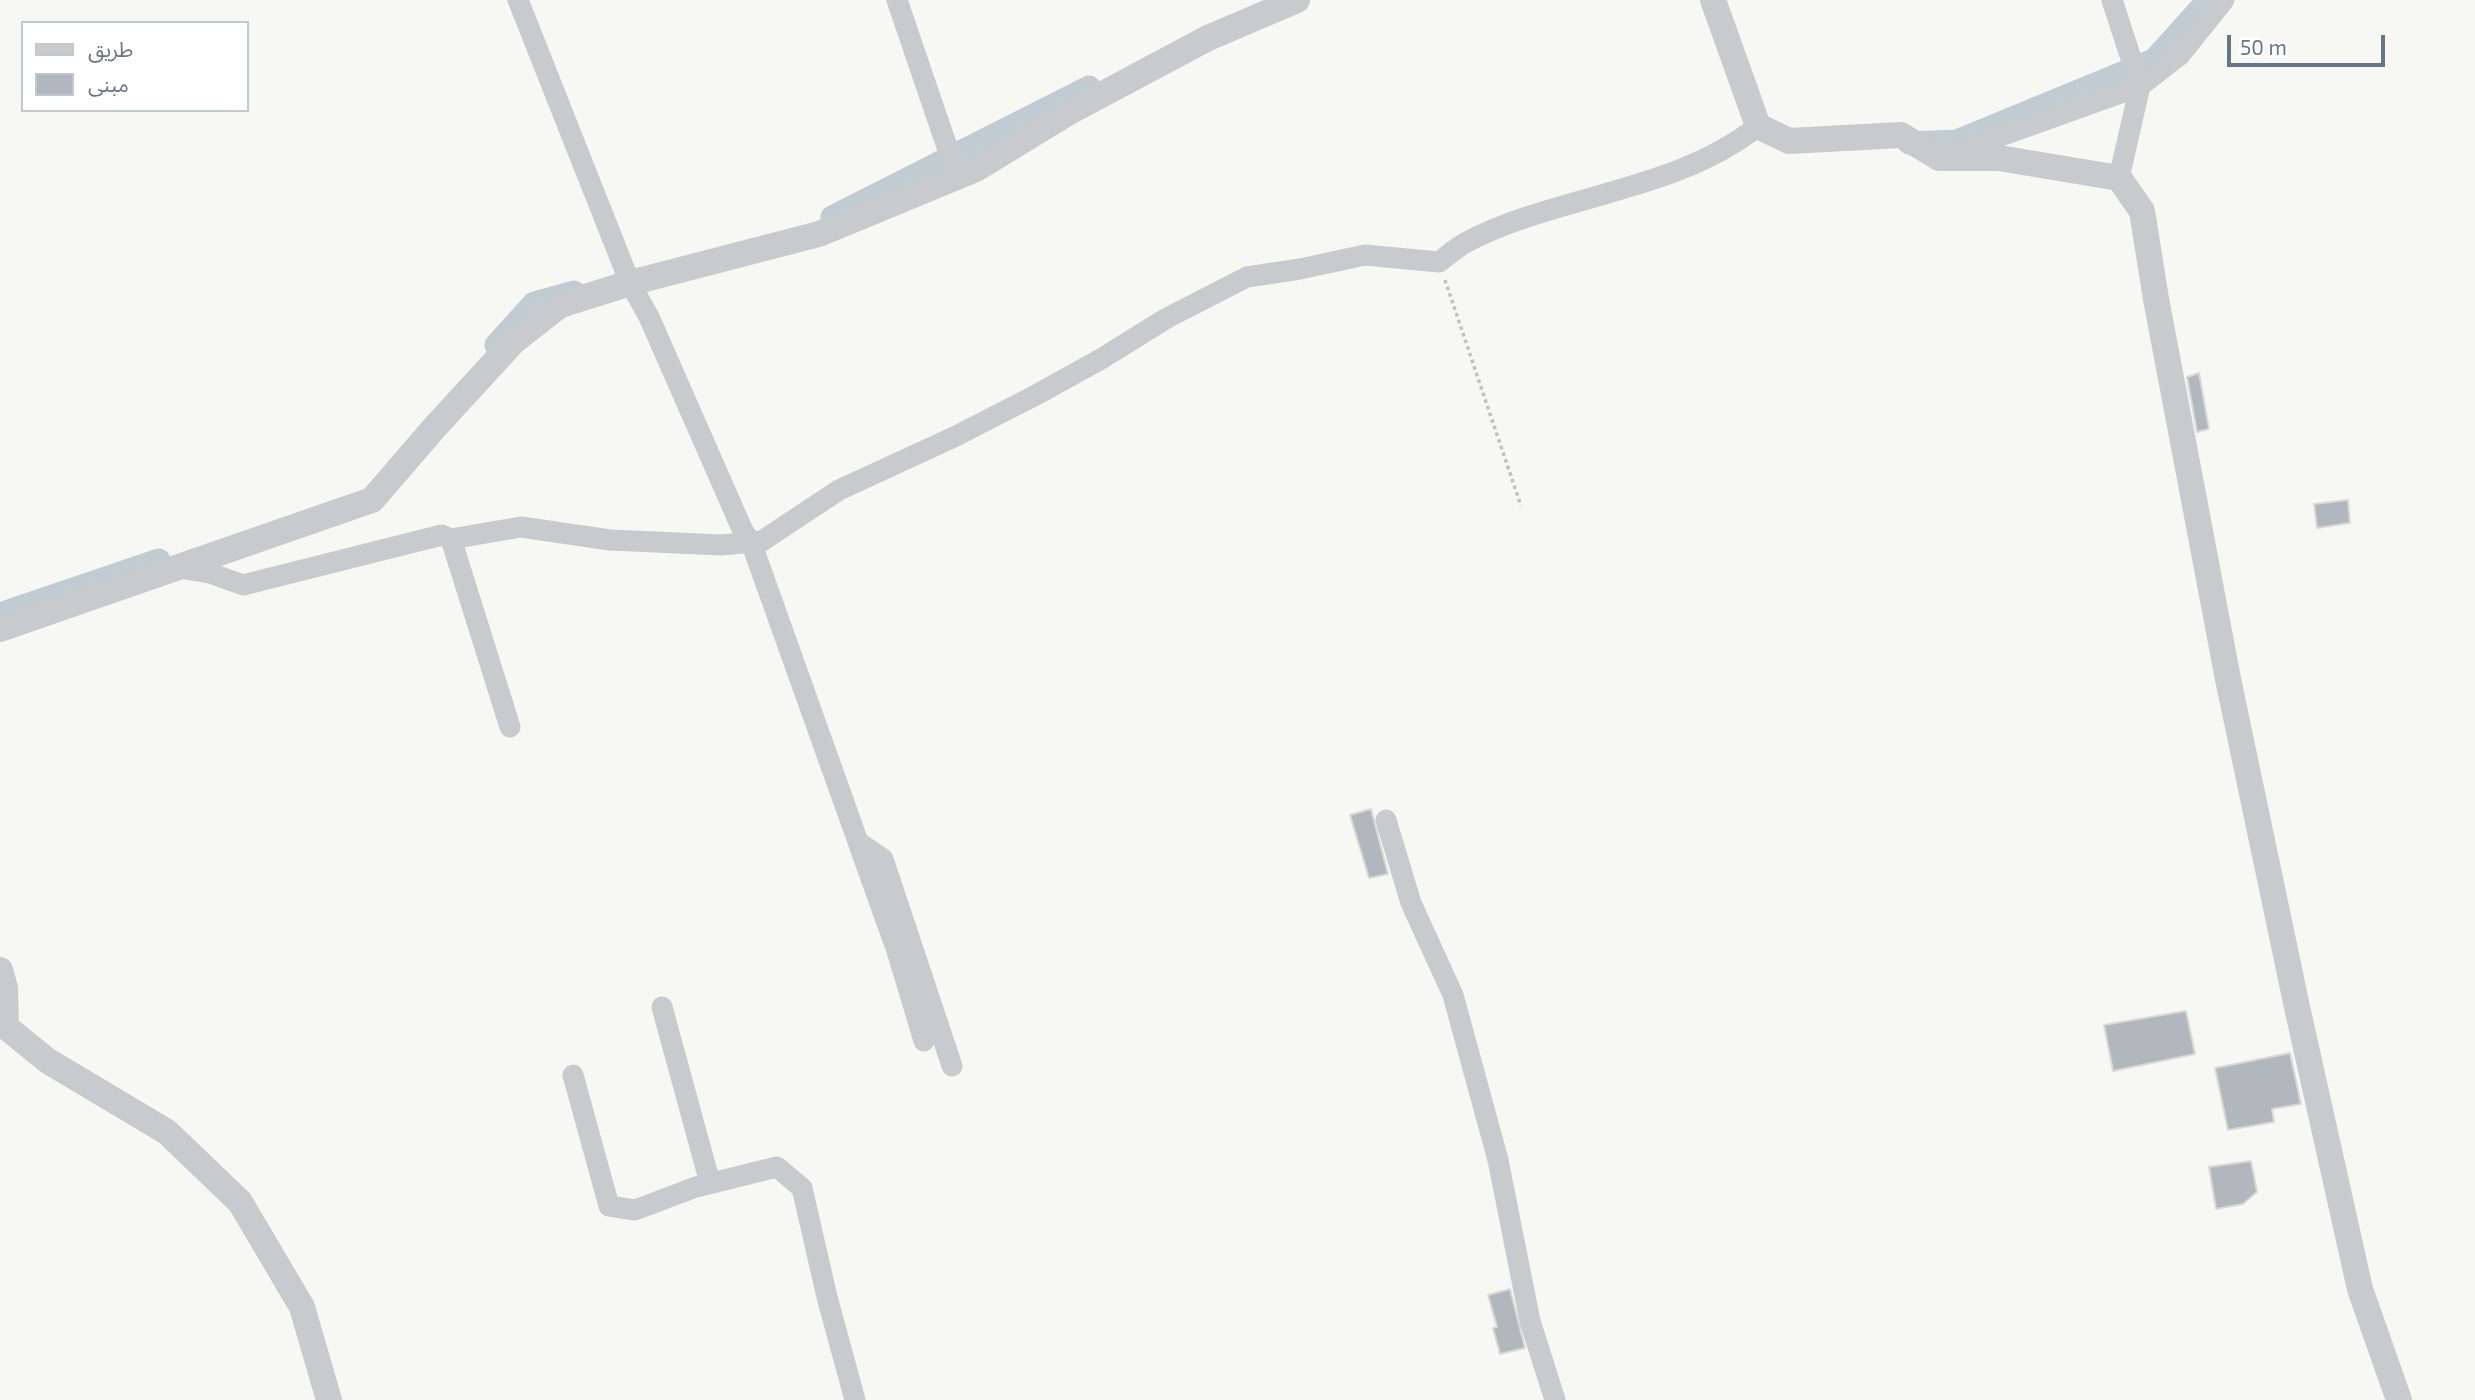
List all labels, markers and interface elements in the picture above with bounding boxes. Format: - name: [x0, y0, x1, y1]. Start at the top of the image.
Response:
- legend: [21, 21, 248, 112]
- scale bar: [2230, 21, 2388, 65]
- text: 50 m: [2240, 34, 2287, 59]
- text: طريق: [88, 36, 133, 61]
- text: مبنى: [88, 71, 129, 96]

